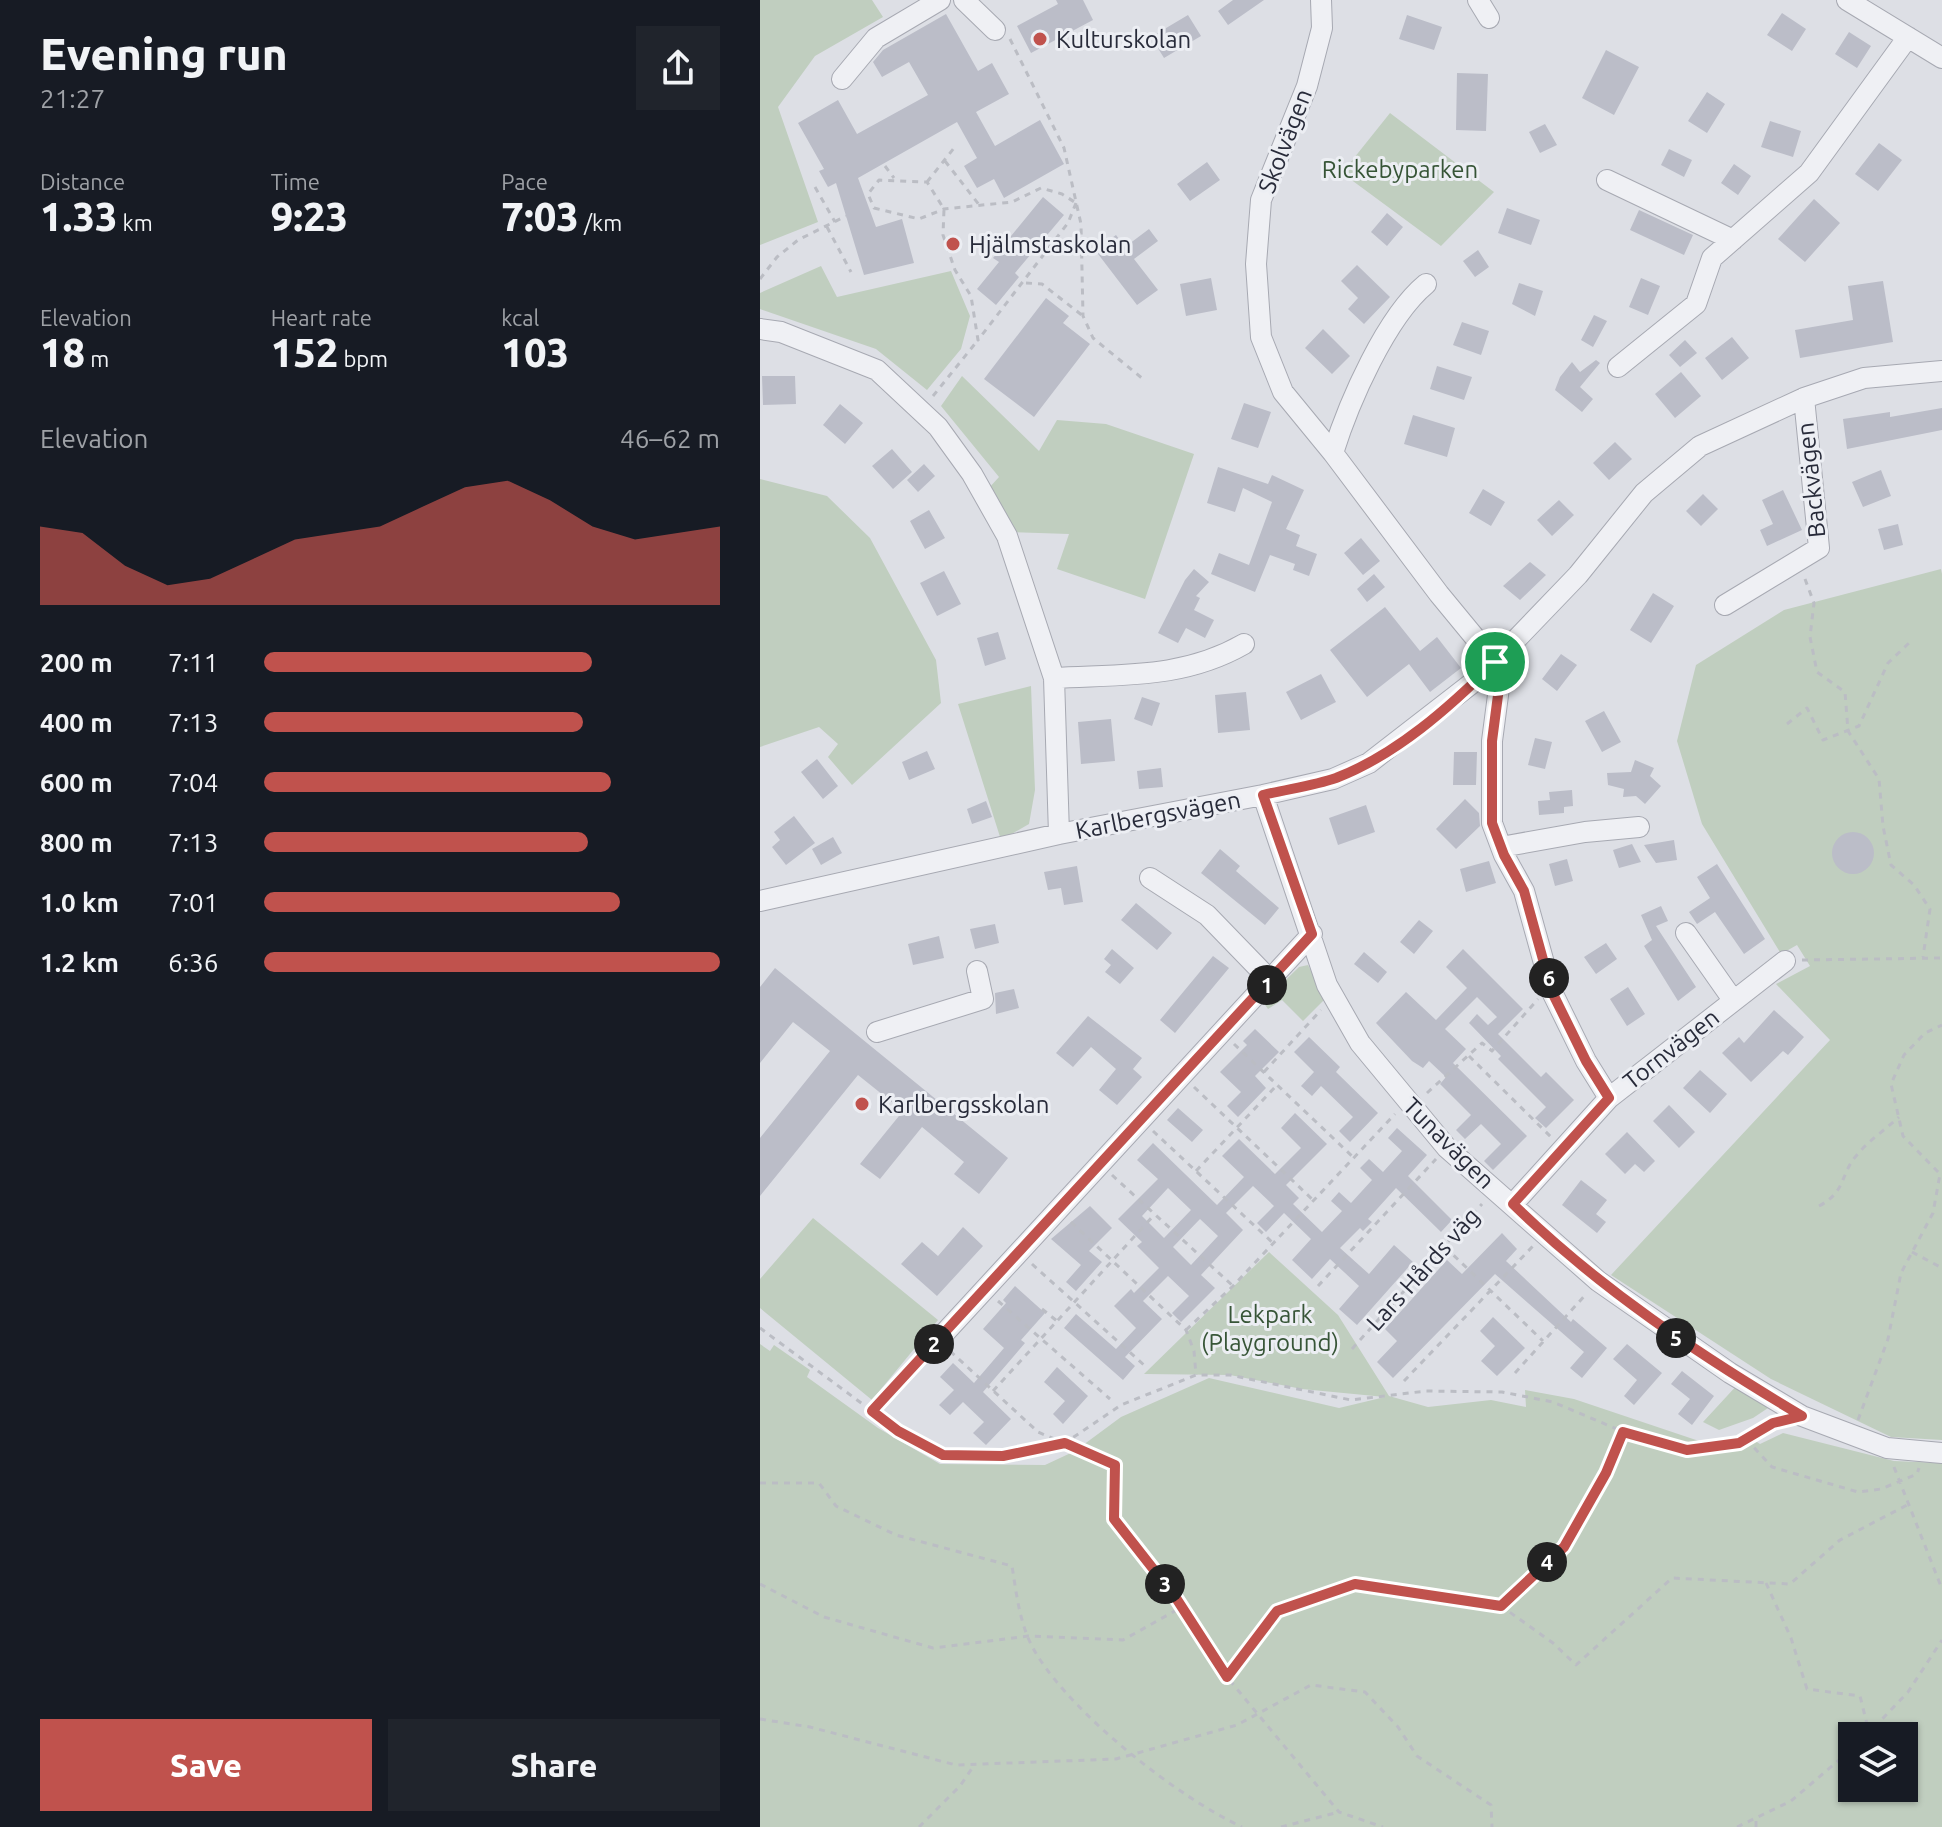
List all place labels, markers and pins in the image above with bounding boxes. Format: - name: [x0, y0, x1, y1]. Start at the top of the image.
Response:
- place label: Kulturskolan: [1056, 26, 1191, 53]
- marker: Kulturskolan: [1031, 30, 1049, 48]
- place label: Hjälmstaskolan: [969, 231, 1132, 258]
- marker: Hjälmstaskolan: [944, 235, 962, 253]
- pin: [1461, 628, 1529, 696]
- pin: 6: [1529, 958, 1569, 998]
- pin: 1: [1247, 965, 1287, 1005]
- place label: Karlbergsskolan: [878, 1091, 1049, 1118]
- marker: Karlbergsskolan: [853, 1095, 871, 1113]
- pin: 5: [1656, 1318, 1696, 1358]
- pin: 2: [914, 1324, 954, 1364]
- pin: 4: [1527, 1542, 1567, 1582]
- pin: 3: [1145, 1564, 1185, 1604]

